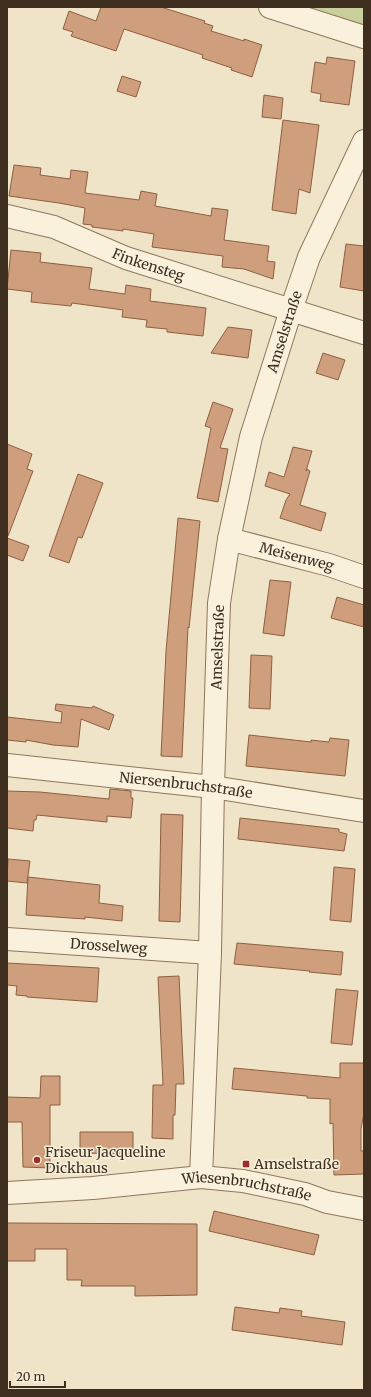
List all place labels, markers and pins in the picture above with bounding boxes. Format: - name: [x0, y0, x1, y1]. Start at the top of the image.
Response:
- place label: Friseur Jacqueline Dickhaus: [45, 1143, 166, 1177]
- marker: Friseur Jacqueline Dickhaus: [32, 1155, 42, 1165]
- place label: Amselstraße: [253, 1155, 339, 1173]
- marker: Amselstraße: [241, 1159, 251, 1169]

